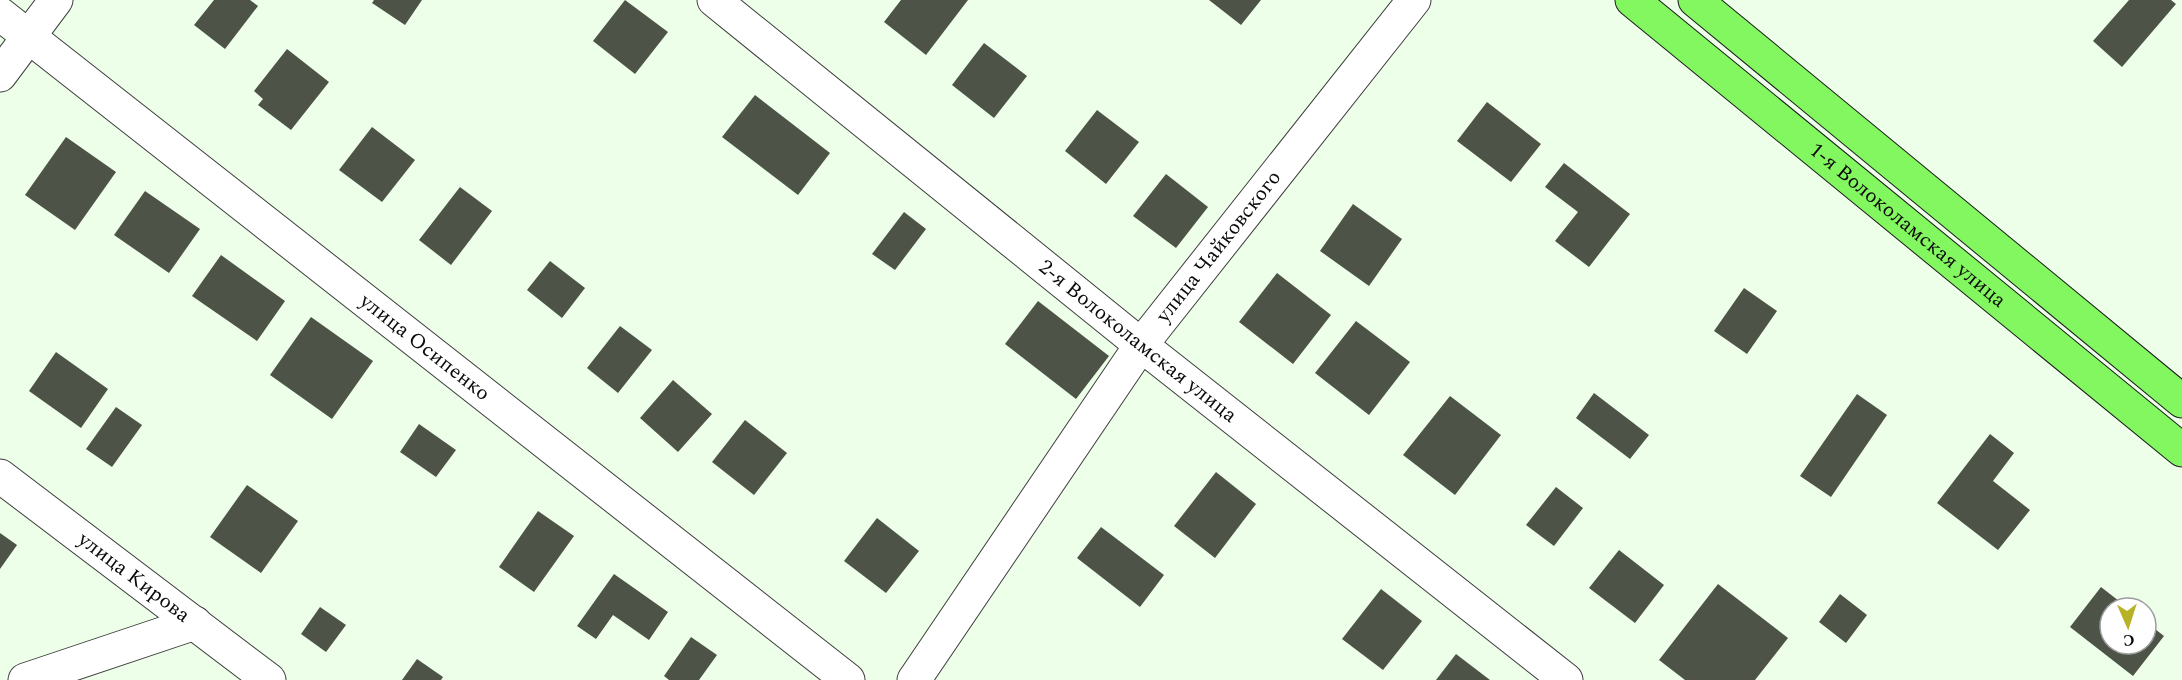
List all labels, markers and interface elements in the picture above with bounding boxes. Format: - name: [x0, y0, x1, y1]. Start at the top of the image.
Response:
- street label: 1-я Волоколамская улица: [1802, 135, 2014, 316]
- street label: улица Чайковского: [1148, 163, 1289, 331]
- street label: 2-я Волоколамская улица: [1031, 252, 1244, 431]
- street label: улица Осипенко: [351, 285, 497, 409]
- street label: улица Кирова: [70, 524, 198, 631]
- north arrow: [2098, 596, 2158, 656]
- text: С: [2122, 628, 2135, 652]

